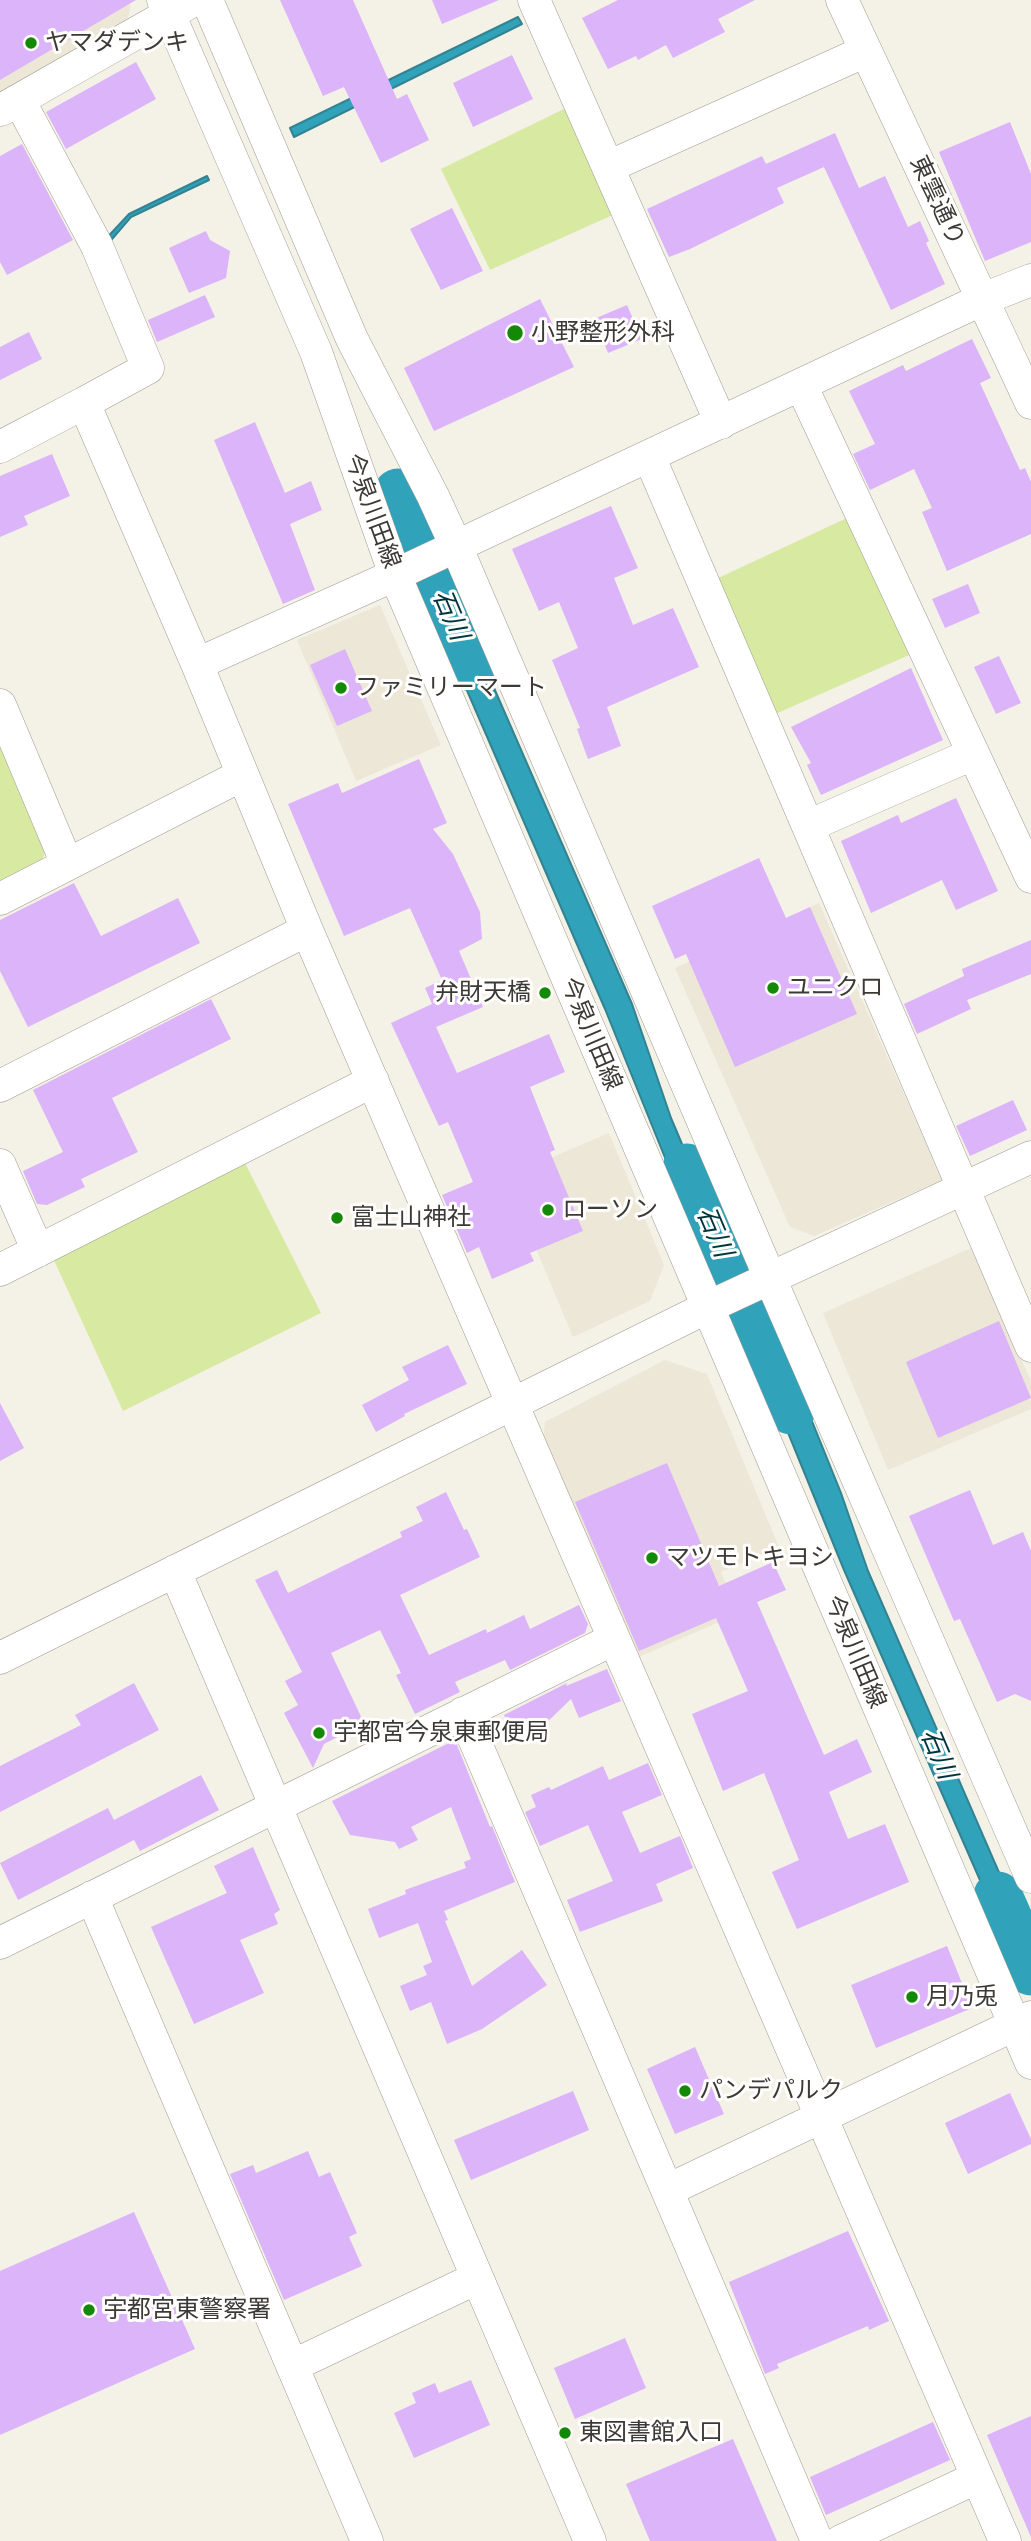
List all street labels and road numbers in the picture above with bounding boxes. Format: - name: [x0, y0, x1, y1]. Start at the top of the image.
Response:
- street label: 東雲通り: [904, 151, 970, 251]
- street label: 今泉川田線: [338, 450, 406, 572]
- street label: 今泉川田線: [554, 973, 628, 1095]
- street label: 今泉川田線: [818, 1591, 892, 1713]

